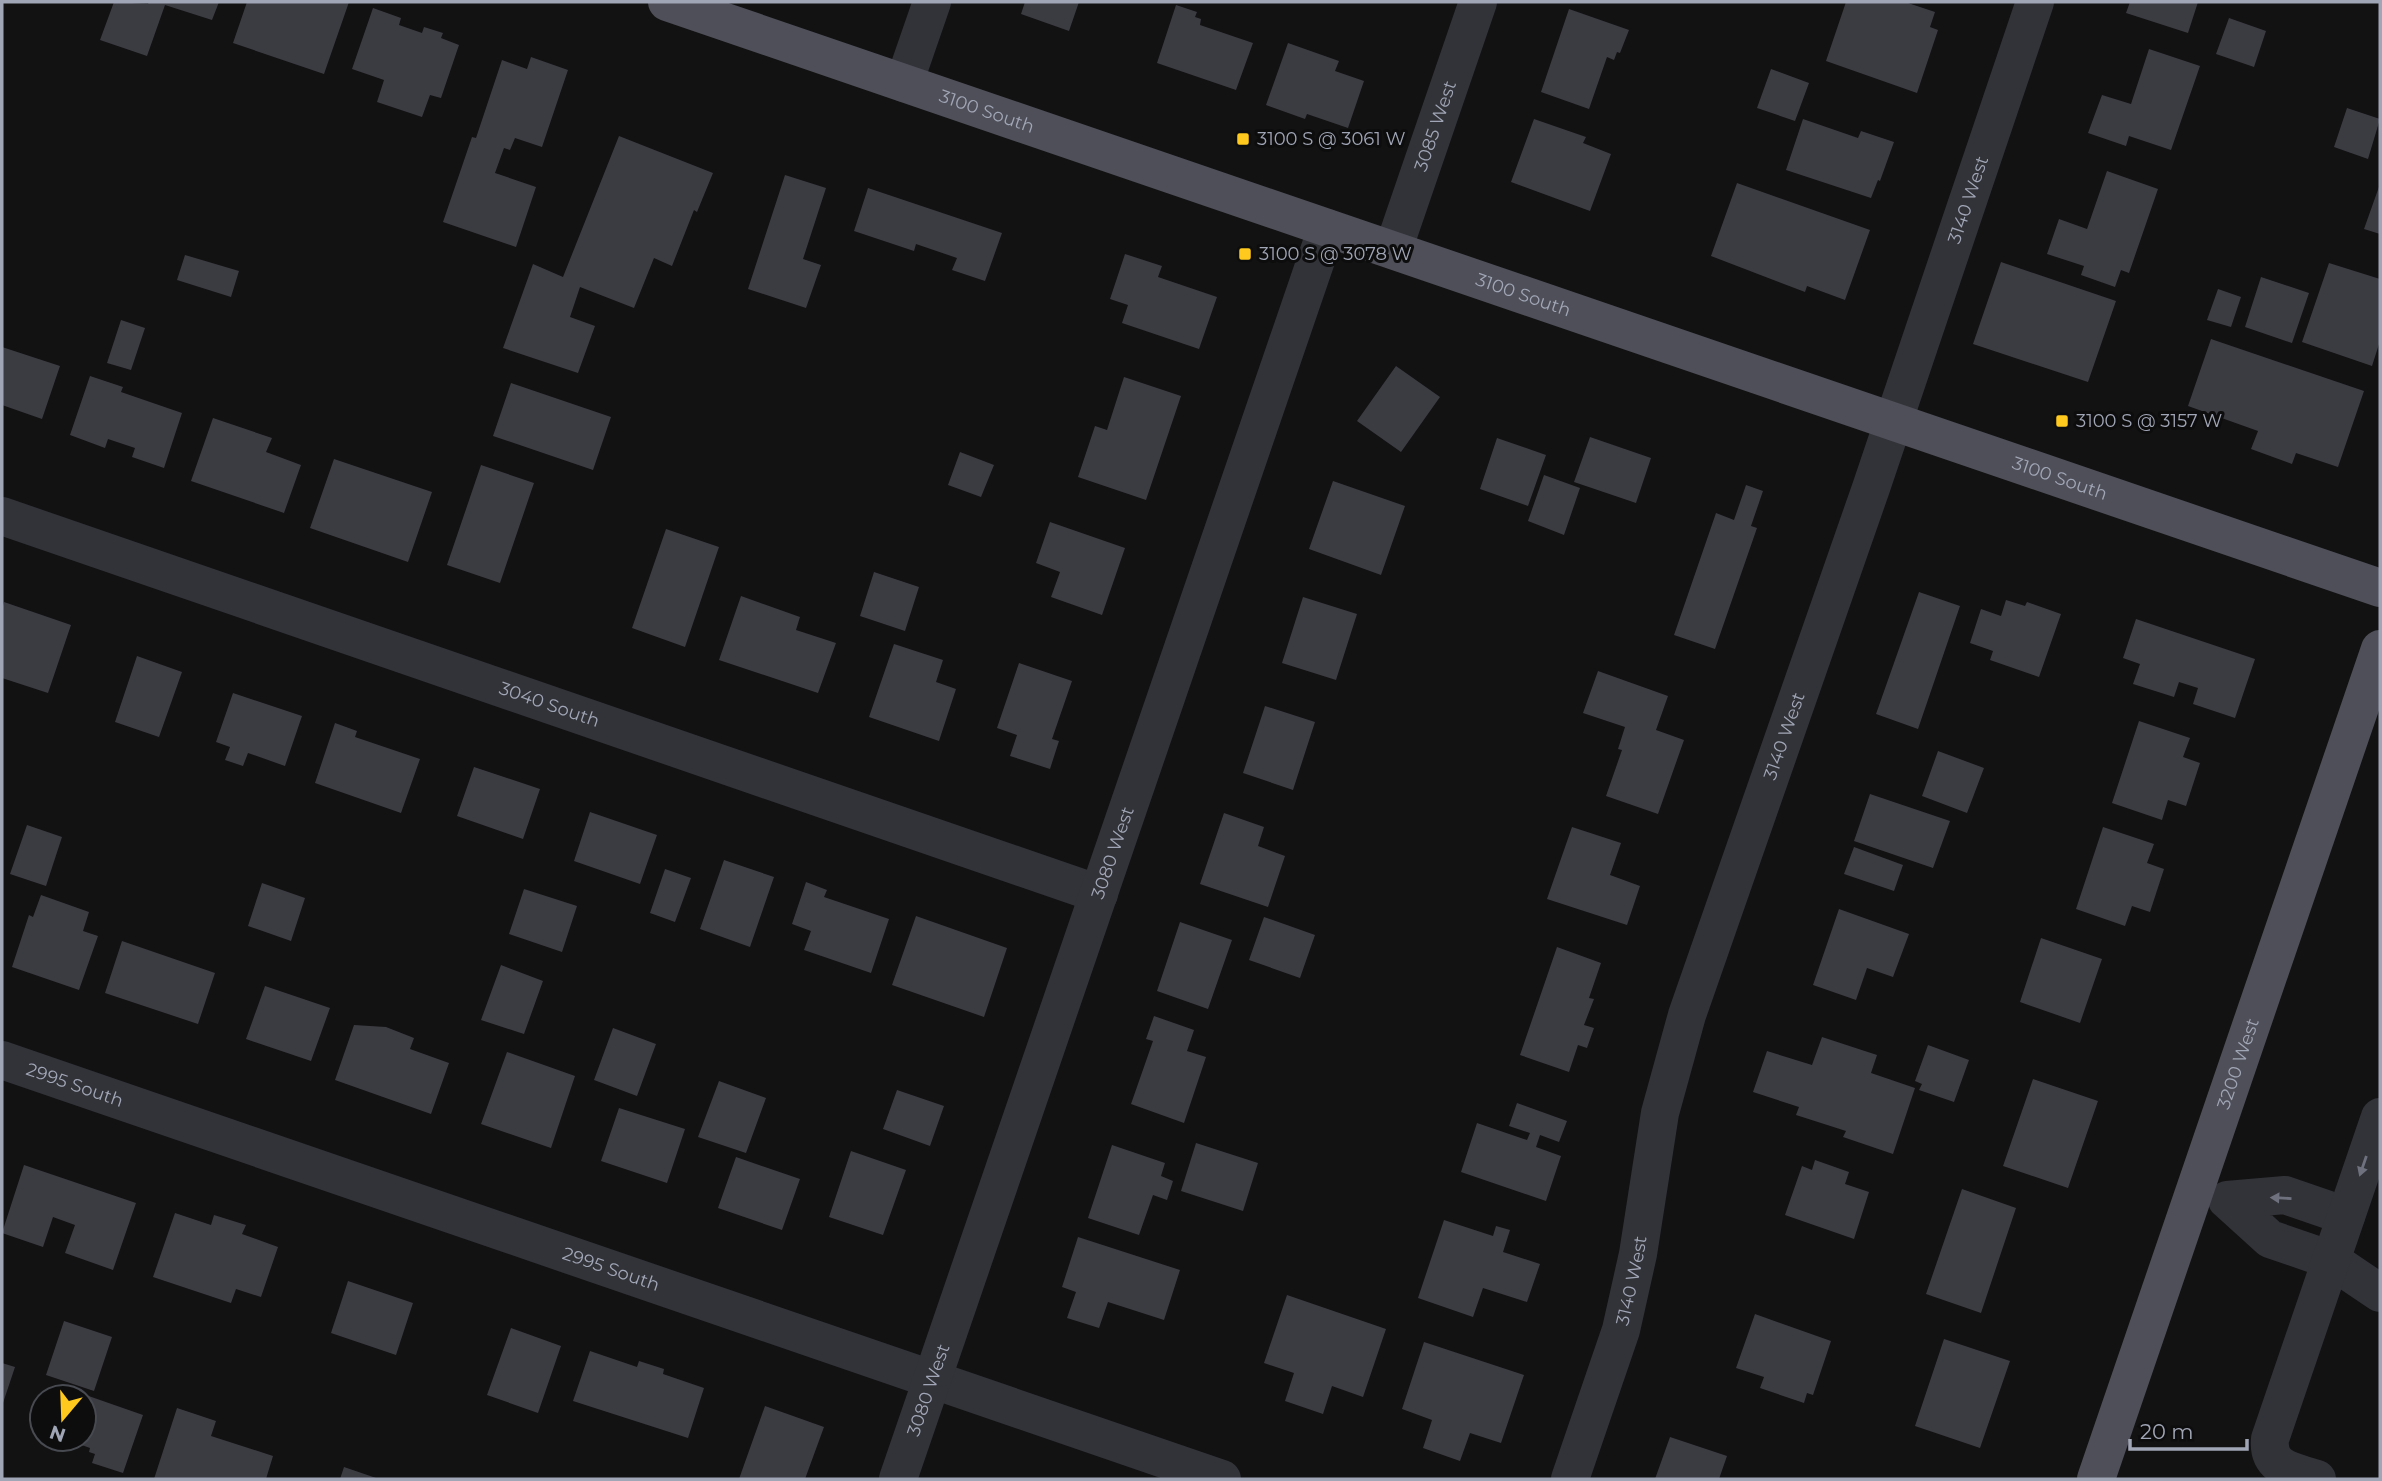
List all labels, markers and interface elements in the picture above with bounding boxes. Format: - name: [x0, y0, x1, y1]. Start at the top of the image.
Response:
- street label: 3085 West: [1410, 78, 1461, 174]
- street label: 3100 South: [936, 85, 1037, 138]
- place label: 3100 S @ 3061 W: [1257, 128, 1406, 150]
- marker: 3100 S @ 3061 W: [1235, 131, 1251, 147]
- street label: 3140 West: [1943, 153, 1993, 247]
- place label: 3100 S @ 3078 W: [1259, 243, 1412, 265]
- marker: 3100 S @ 3078 W: [1237, 246, 1253, 262]
- street label: 3100 South: [1473, 268, 1574, 321]
- place label: 3100 S @ 3157 W: [2076, 410, 2222, 432]
- marker: 3100 S @ 3157 W: [2054, 413, 2070, 429]
- street label: 3100 South: [2009, 452, 2110, 505]
- street label: 3040 South: [496, 677, 602, 732]
- street label: 3140 West: [1759, 690, 1810, 783]
- street label: 3080 West: [1087, 804, 1139, 902]
- street label: 3200 West: [2212, 1015, 2264, 1112]
- street label: 2995 South: [23, 1058, 126, 1112]
- one-way arrow: [2357, 1156, 2368, 1177]
- one-way arrow: [2270, 1192, 2292, 1203]
- street label: 3140 West: [1611, 1234, 1652, 1328]
- street label: 2995 South: [560, 1242, 662, 1296]
- street label: 3080 West: [902, 1341, 955, 1439]
- north arrow: [28, 1383, 98, 1453]
- scale bar: [2130, 1408, 2247, 1452]
- text: 20 m: [2140, 1419, 2194, 1444]
- text: N: [47, 1420, 69, 1447]

